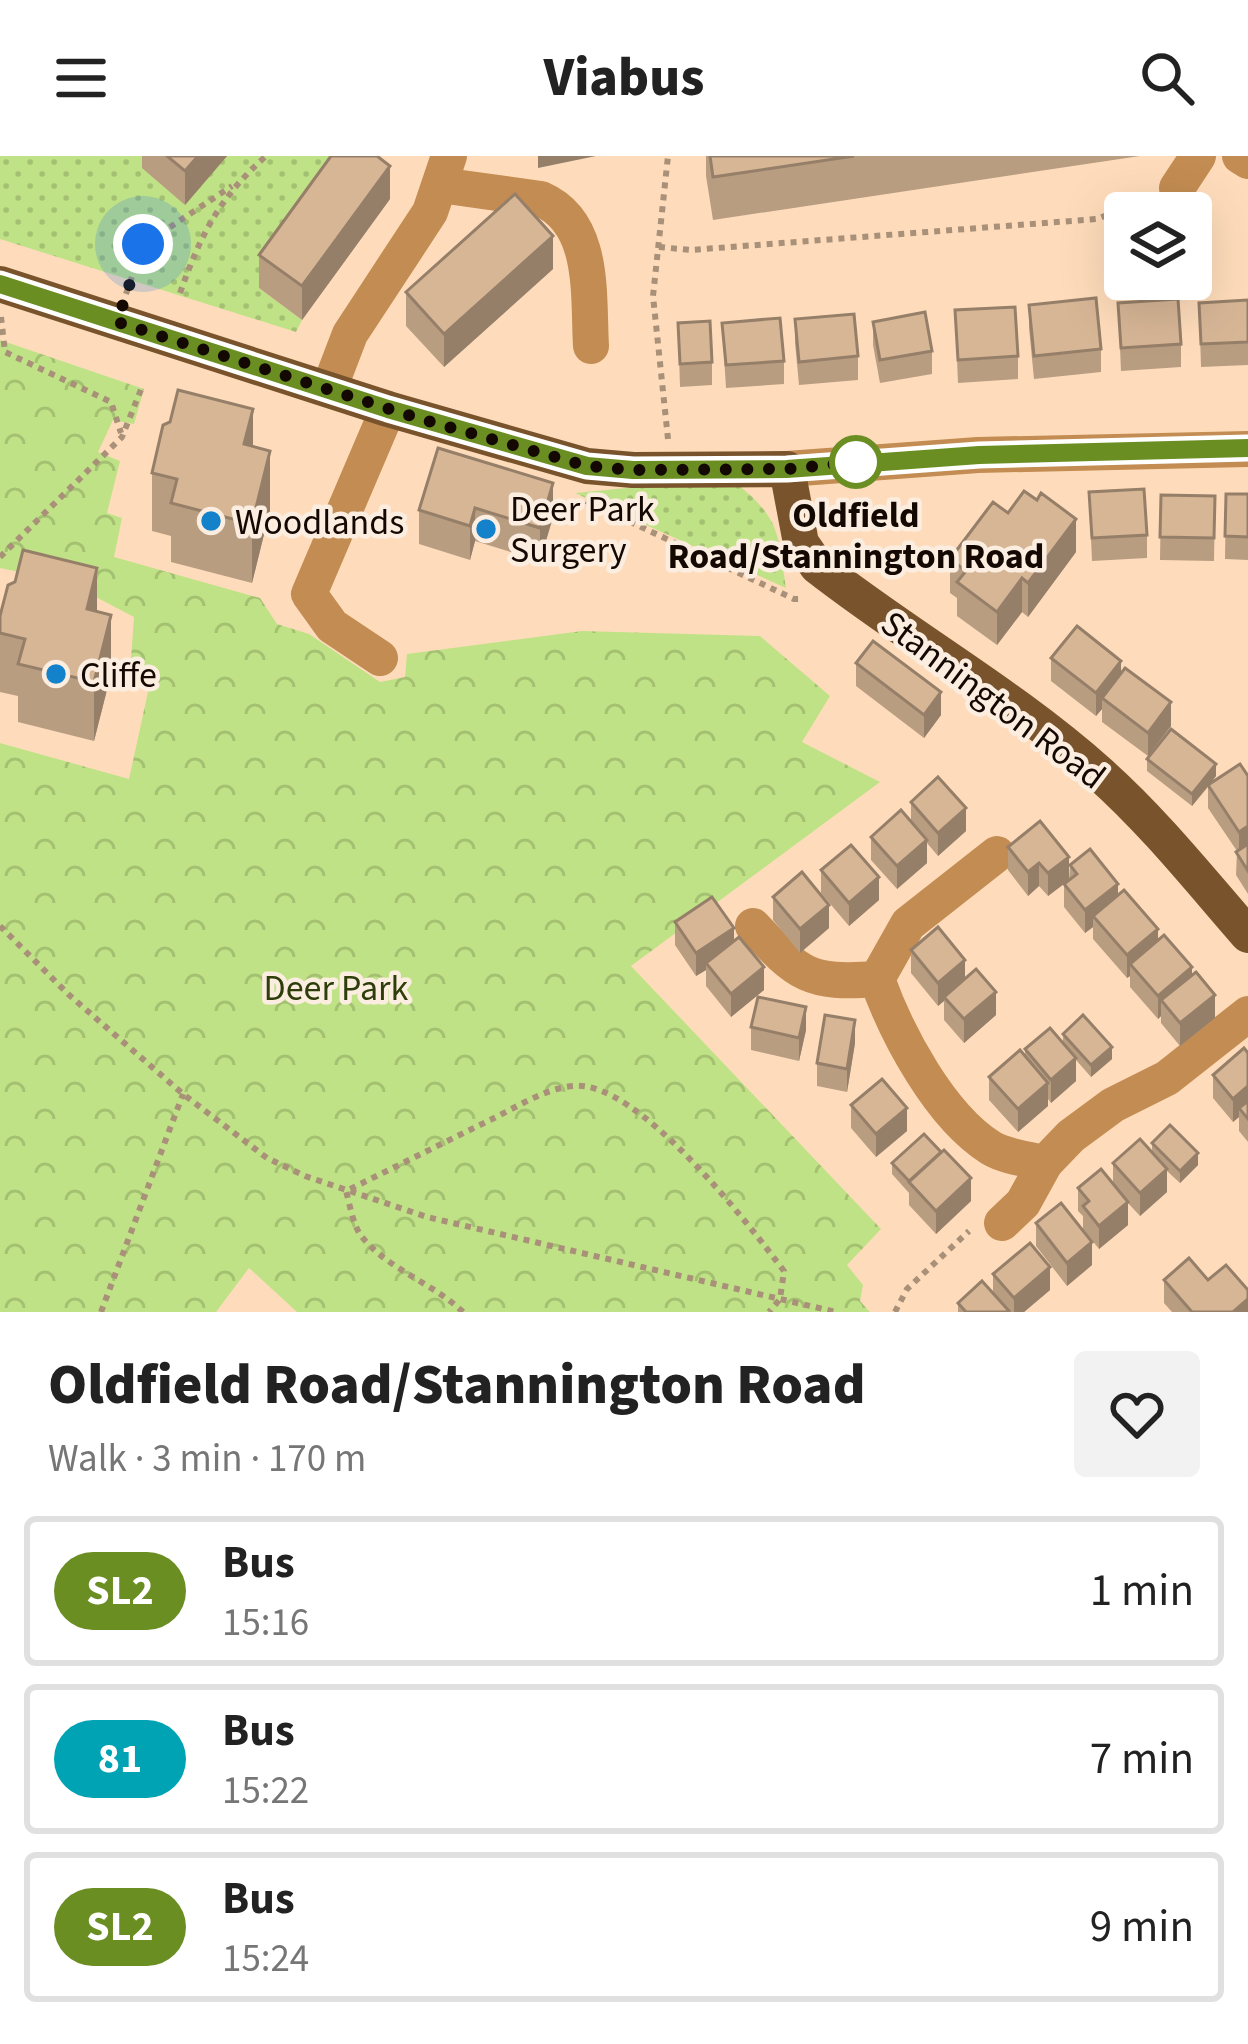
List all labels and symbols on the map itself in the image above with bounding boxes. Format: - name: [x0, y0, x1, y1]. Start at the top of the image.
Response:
- your location: [113, 214, 173, 274]
- marker: Oldfield Road/Stannington Road: [831, 437, 881, 487]
- place label: Deer Park Surgery: [510, 484, 655, 576]
- place label: Oldfield Road/Stannington Road: [668, 490, 1044, 582]
- place label: Woodlands: [235, 497, 404, 548]
- marker: Woodlands: [198, 508, 224, 534]
- marker: Deer Park Surgery: [473, 516, 499, 542]
- street label: Stannington Road: [870, 599, 1116, 802]
- place label: Cliffe: [80, 650, 157, 701]
- marker: Cliffe: [43, 661, 69, 687]
- park label: Deer Park: [264, 963, 409, 1014]

